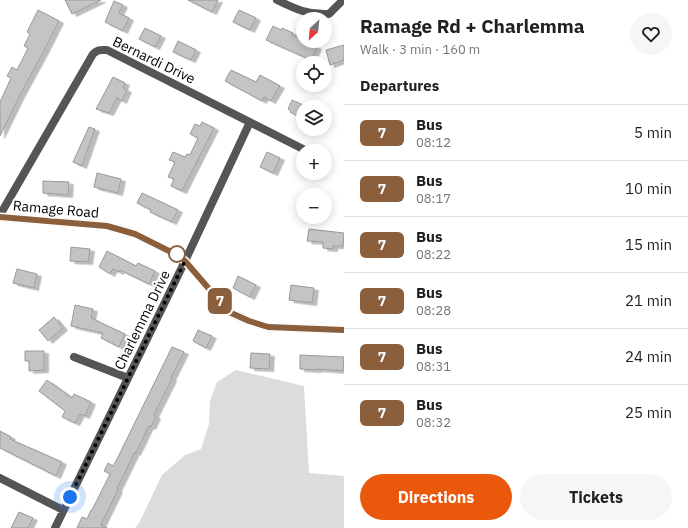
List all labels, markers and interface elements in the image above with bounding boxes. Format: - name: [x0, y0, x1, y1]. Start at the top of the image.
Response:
- north arrow: [296, 12, 332, 48]
- map controls: [296, 12, 332, 224]
- button: heart: [630, 13, 672, 55]
- text: Ramage Rd + Charlemma: [360, 14, 585, 38]
- street label: Bernardi Drive: [110, 32, 199, 88]
- text: Walk · 3 min · 160 m: [360, 41, 480, 58]
- button: locate: [296, 56, 332, 92]
- text: Departures: [360, 76, 439, 95]
- button: layers: [296, 100, 332, 136]
- text: Bus: [416, 115, 443, 134]
- text: 5 min: [634, 123, 672, 142]
- text: 7: [378, 124, 386, 142]
- text: 08:12: [416, 134, 451, 151]
- button: +: [296, 144, 332, 180]
- text: Bus: [416, 171, 443, 190]
- text: 10 min: [625, 179, 672, 198]
- text: 7: [378, 180, 386, 198]
- button: −: [296, 188, 332, 224]
- text: 08:17: [416, 190, 451, 207]
- street label: Ramage Road: [12, 196, 100, 222]
- text: Bus: [416, 227, 443, 246]
- text: 15 min: [625, 235, 672, 254]
- text: 7: [378, 236, 386, 254]
- unlabelled marker: [168, 245, 186, 263]
- text: 08:22: [416, 246, 451, 263]
- street label: Charlemma Drive: [110, 267, 174, 373]
- text: Bus: [416, 283, 443, 302]
- line badge: 7: [207, 288, 233, 314]
- text: 21 min: [625, 291, 672, 310]
- text: 7: [216, 292, 224, 310]
- text: 7: [378, 292, 386, 310]
- text: 08:28: [416, 302, 451, 319]
- text: Bus: [416, 339, 443, 358]
- text: 24 min: [625, 347, 672, 366]
- text: 7: [378, 348, 386, 366]
- text: 08:31: [416, 358, 451, 375]
- text: Bus: [416, 395, 443, 414]
- text: 25 min: [625, 403, 672, 422]
- text: 7: [378, 404, 386, 422]
- text: 08:32: [416, 414, 451, 431]
- button: Directions: [360, 474, 512, 520]
- button: Tickets: [520, 474, 672, 520]
- your location: [60, 487, 80, 507]

